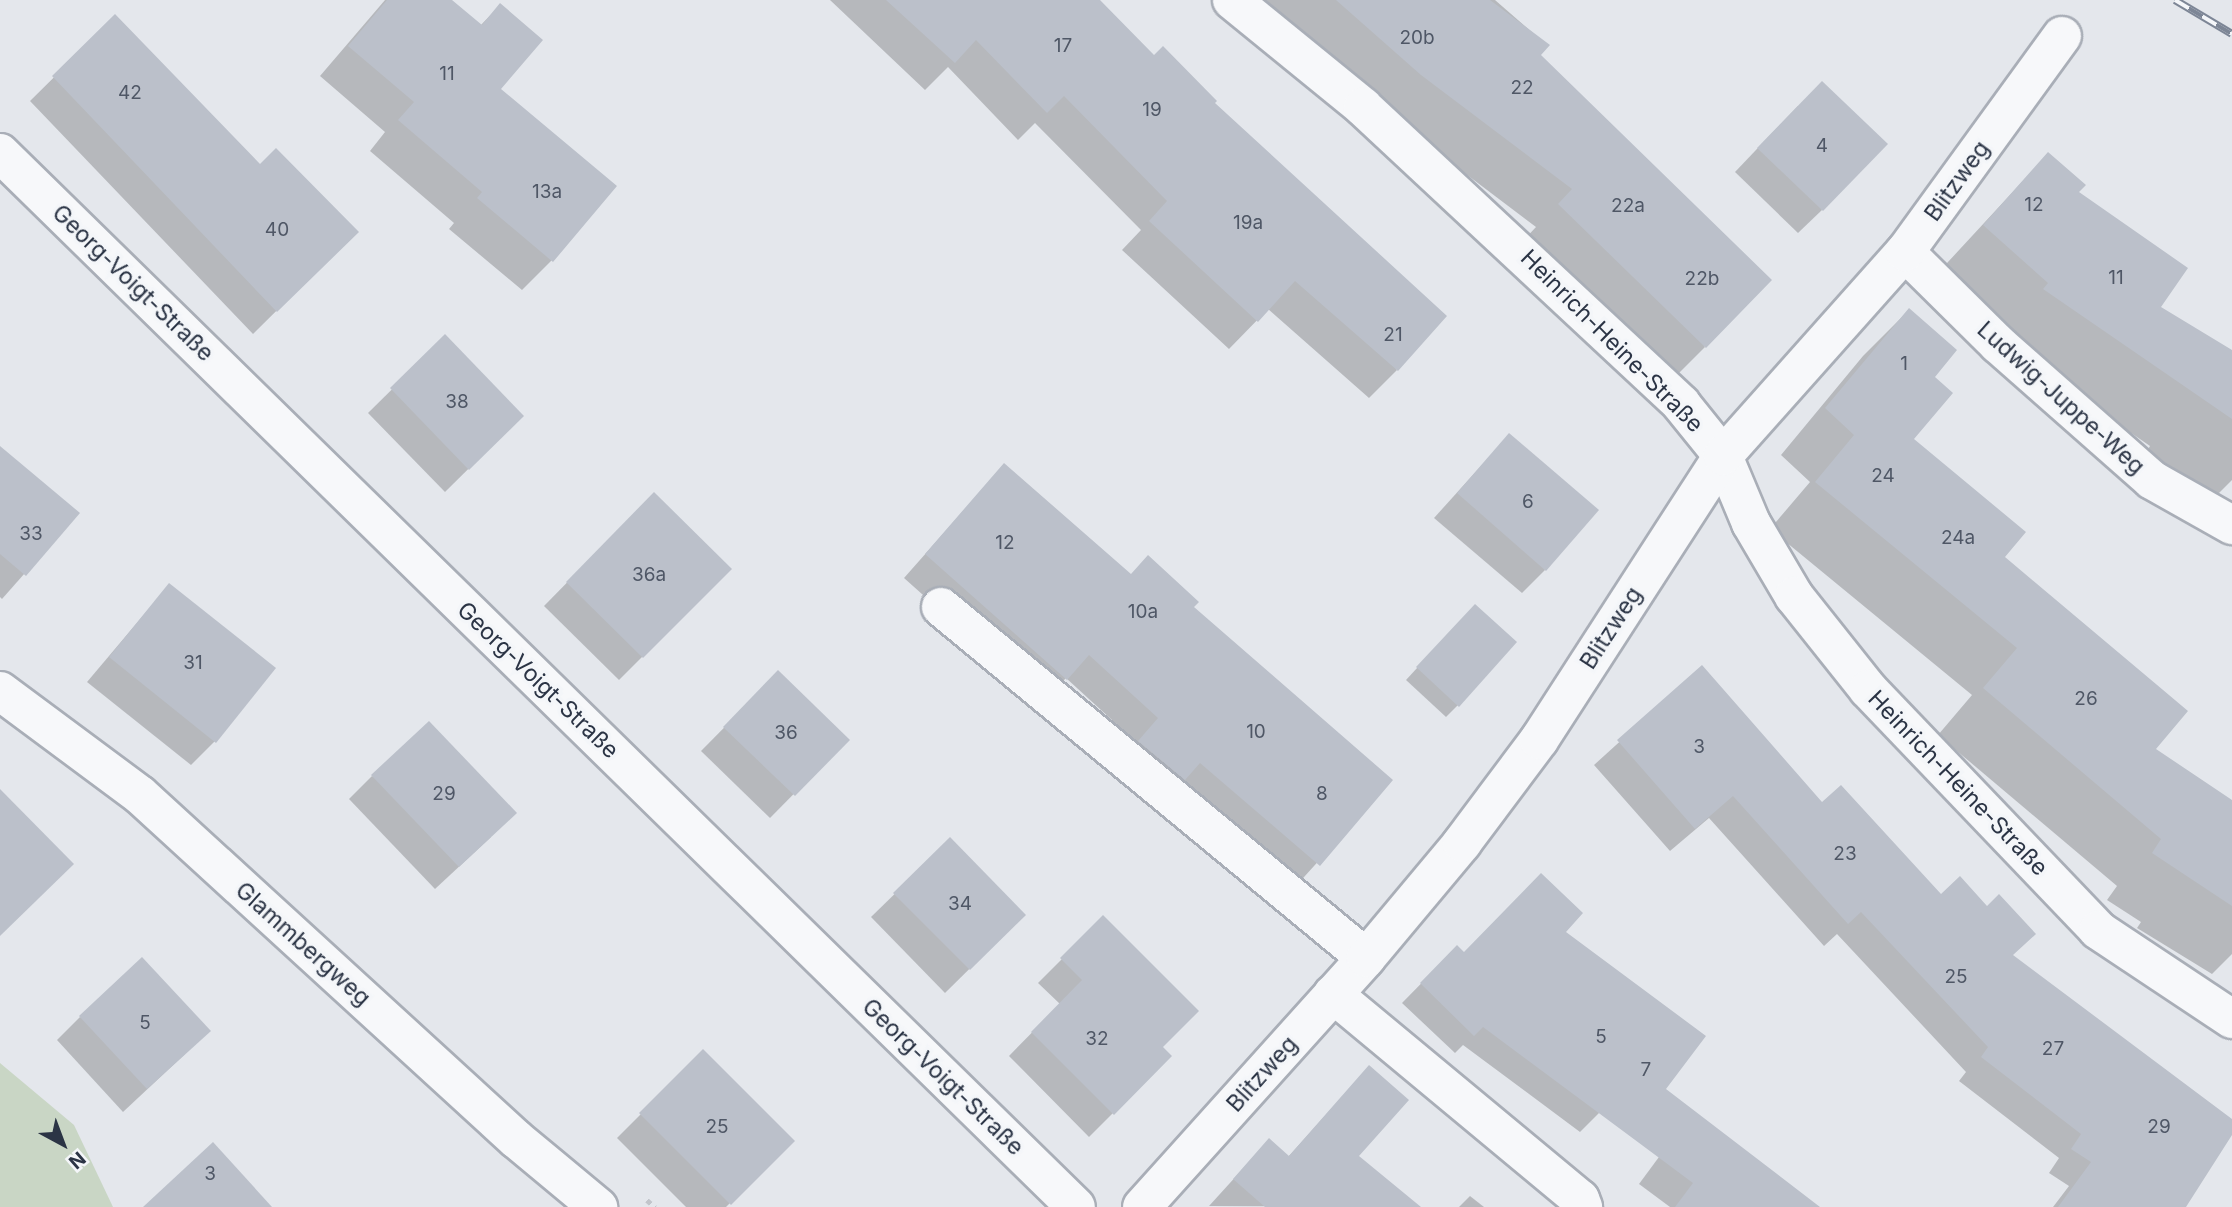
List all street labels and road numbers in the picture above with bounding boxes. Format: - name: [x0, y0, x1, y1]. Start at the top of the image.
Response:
- street label: Blitzweg: [1919, 136, 1995, 226]
- street label: Georg-Voigt-Straße: [47, 199, 219, 367]
- street label: Heinrich-Heine-Straße: [1515, 244, 1709, 438]
- street label: Ludwig-Juppe-Weg: [1972, 316, 2150, 480]
- street label: Blitzweg: [1574, 582, 1648, 674]
- street label: Georg-Voigt-Straße: [452, 596, 624, 764]
- street label: Heinrich-Heine-Straße: [1862, 685, 2054, 881]
- street label: Glammbergweg: [230, 876, 376, 1012]
- street label: Georg-Voigt-Straße: [857, 993, 1029, 1161]
- street label: Blitzweg: [1221, 1030, 1303, 1118]

